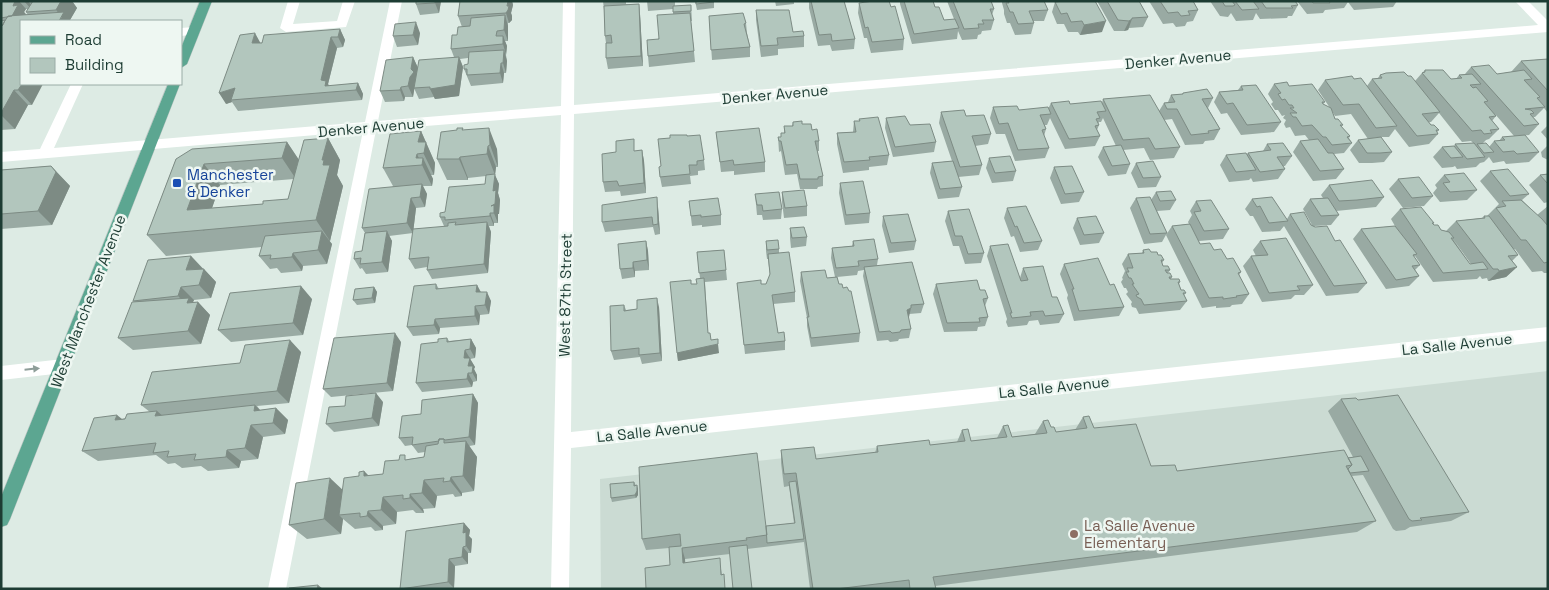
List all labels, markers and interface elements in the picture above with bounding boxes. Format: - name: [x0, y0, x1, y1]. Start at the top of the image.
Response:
- legend: [20, 20, 182, 85]
- text: Road: [65, 30, 102, 49]
- street label: Denker Avenue: [1124, 45, 1232, 73]
- text: Building: [65, 55, 124, 74]
- street label: Denker Avenue: [721, 80, 829, 108]
- street label: Denker Avenue: [317, 113, 425, 141]
- place label: Manchester & Denker: [187, 165, 274, 201]
- marker: Manchester & Denker: [171, 177, 183, 189]
- street label: West Manchester Avenue: [46, 212, 130, 390]
- street label: West 87th Street: [554, 233, 576, 357]
- street label: La Salle Avenue: [1401, 329, 1513, 359]
- one-way arrow: [25, 365, 41, 373]
- street label: La Salle Avenue: [998, 372, 1110, 402]
- street label: La Salle Avenue: [596, 416, 708, 446]
- place label: La Salle Avenue Elementary: [1084, 516, 1195, 552]
- marker: La Salle Avenue Elementary: [1068, 528, 1080, 540]

